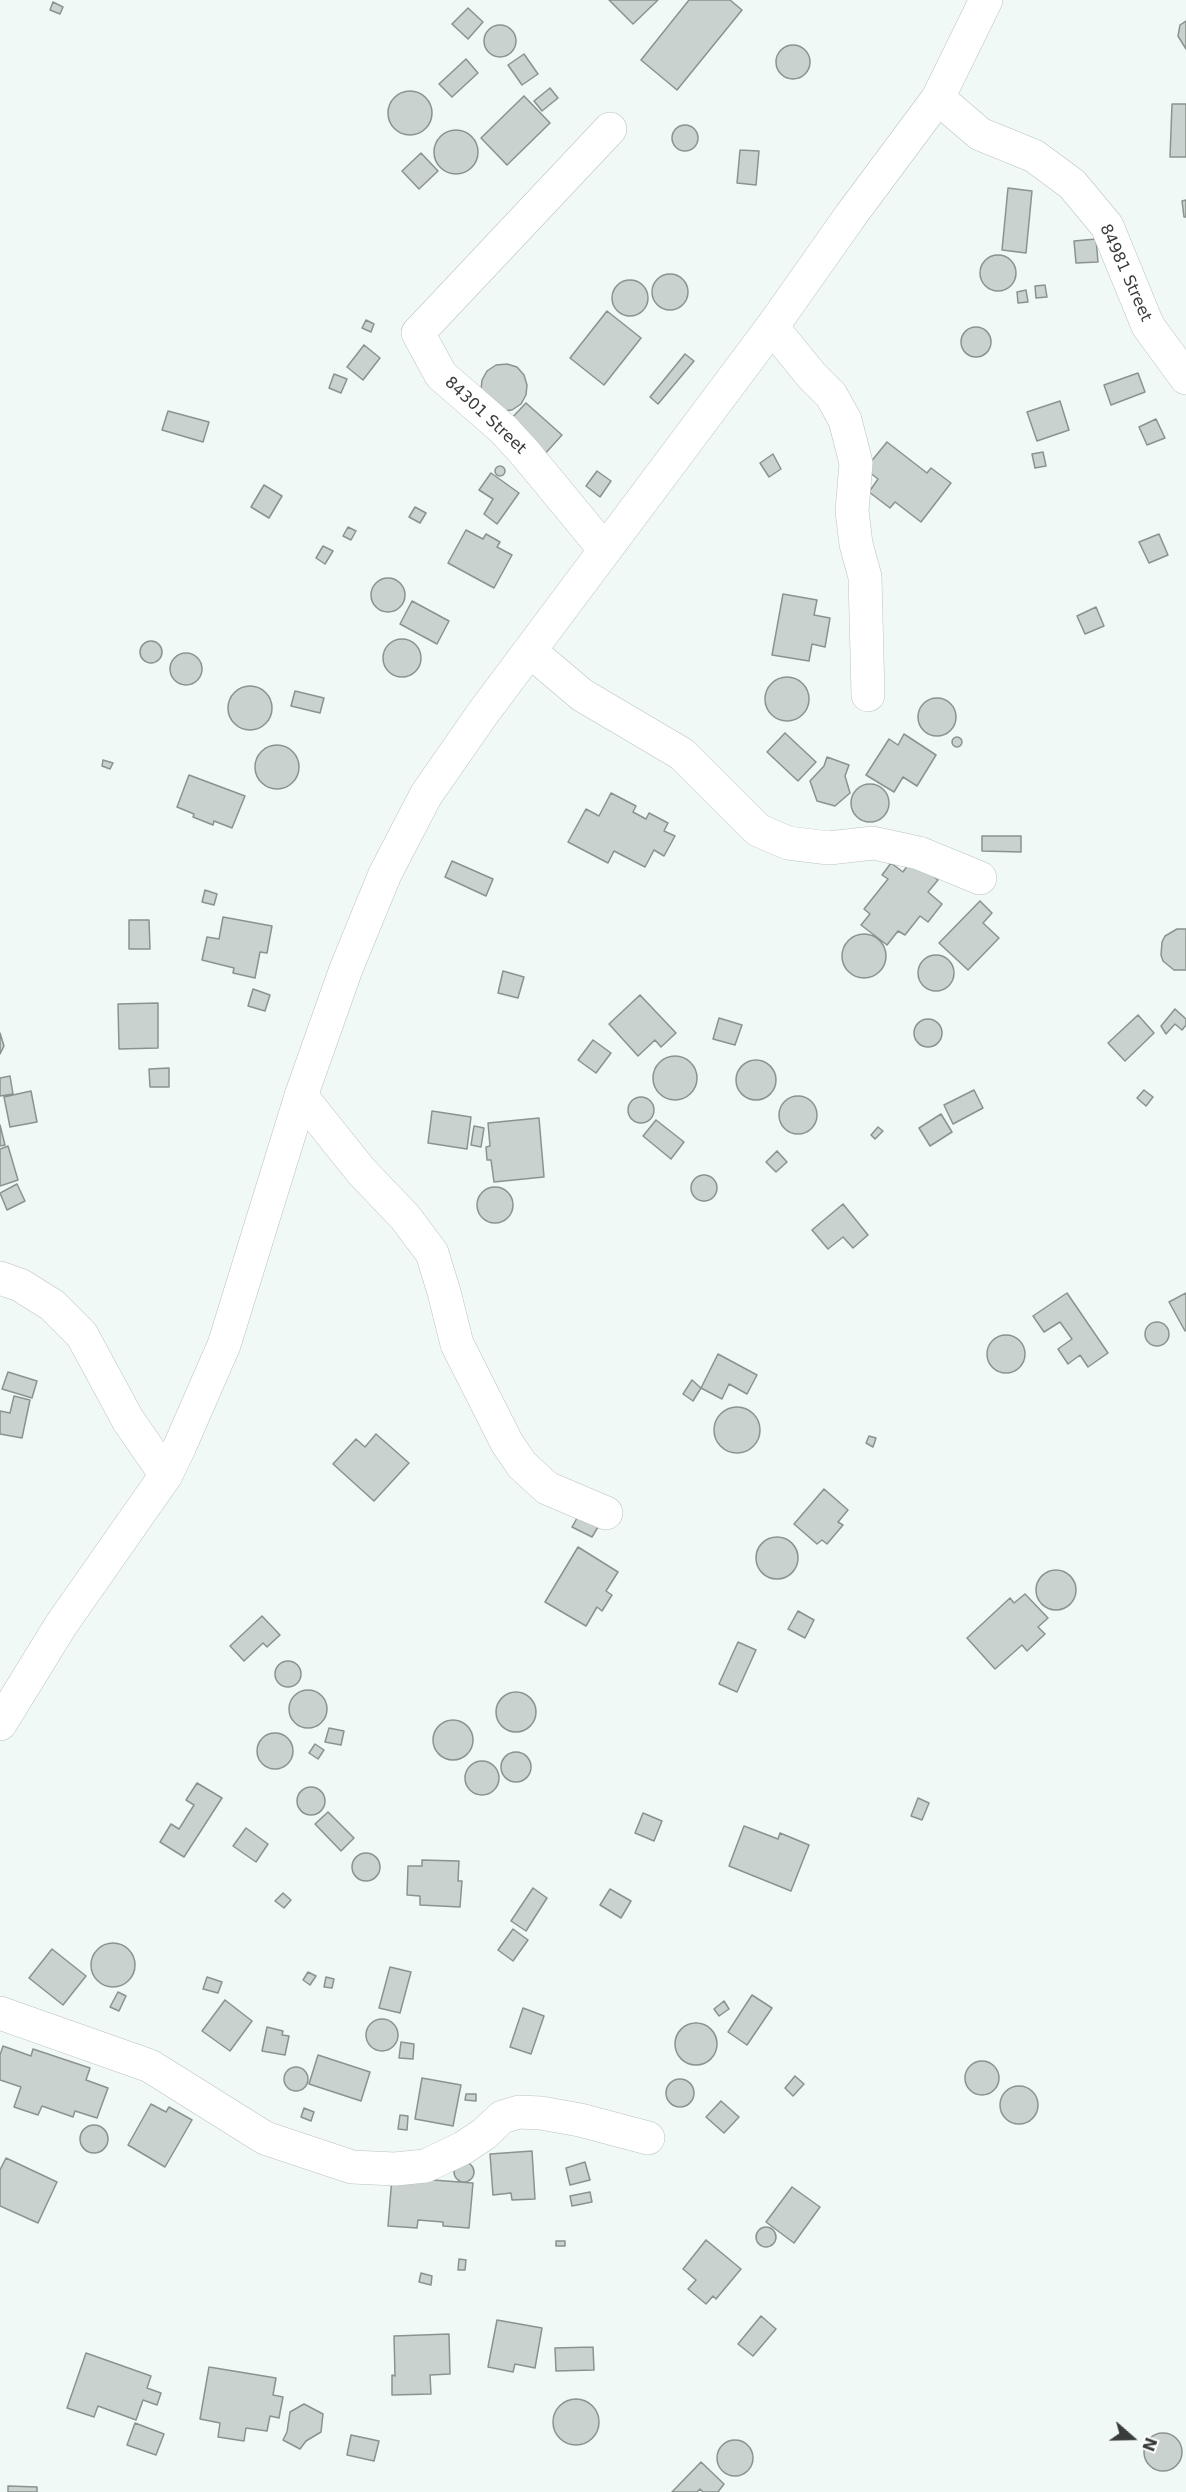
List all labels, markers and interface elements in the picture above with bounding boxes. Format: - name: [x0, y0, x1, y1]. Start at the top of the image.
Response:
- street label: 84981 Street: [1095, 221, 1155, 325]
- street label: 84301 Street: [440, 373, 530, 459]
- north arrow: [1102, 2408, 1162, 2468]
- text: N: [1138, 2435, 1161, 2454]

